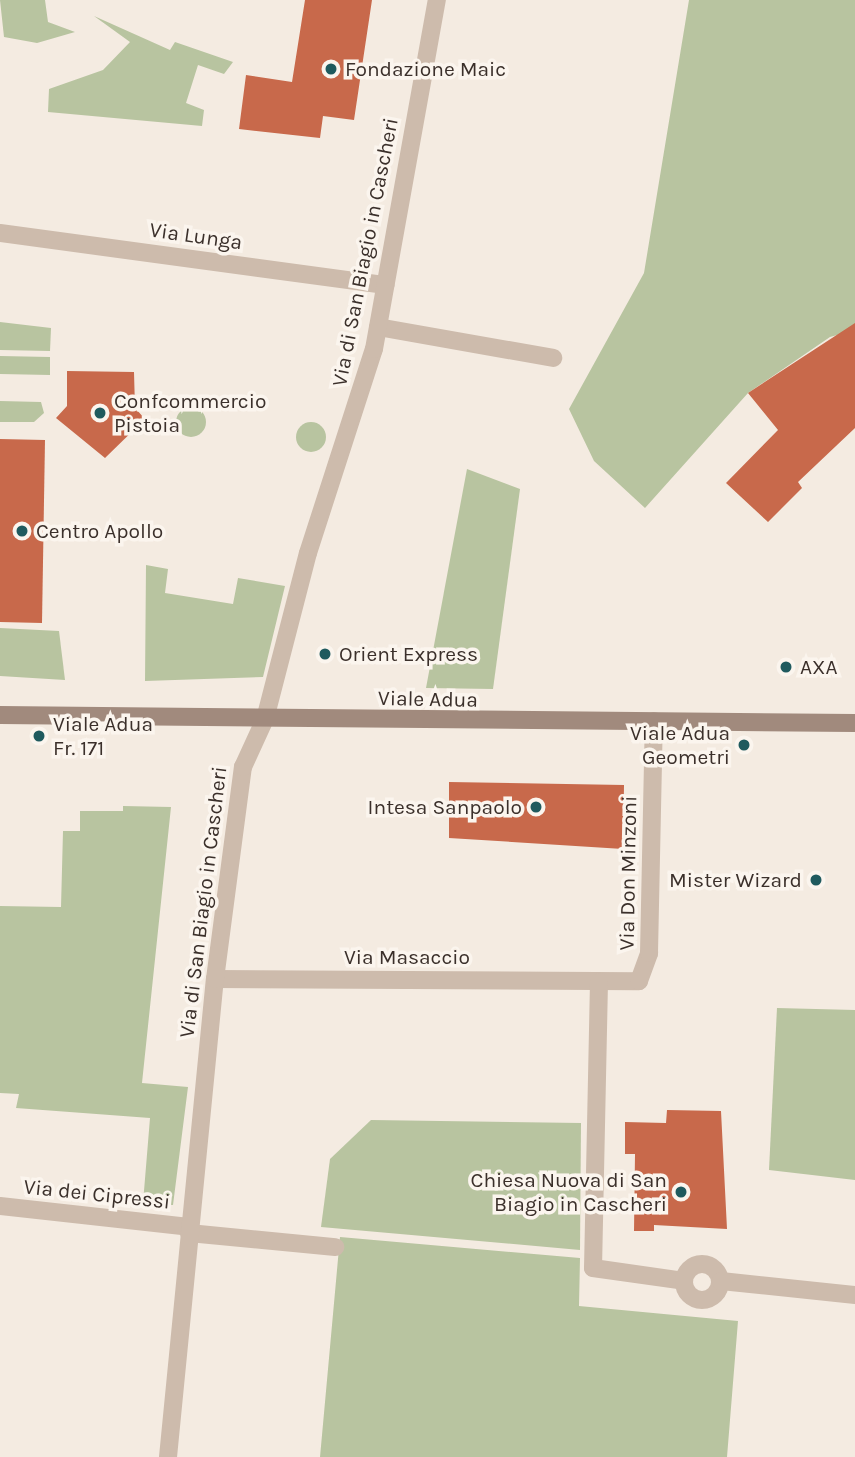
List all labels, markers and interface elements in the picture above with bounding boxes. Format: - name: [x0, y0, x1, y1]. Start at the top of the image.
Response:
- place label: Fondazione Maic: [345, 56, 506, 82]
- marker: Fondazione Maic: [323, 61, 339, 77]
- street label: Via di San Biagio in Cascheri: [327, 116, 403, 388]
- street label: Via Lunga: [148, 217, 244, 255]
- place label: Confcommercio Pistoia: [114, 388, 266, 438]
- marker: Confcommercio Pistoia: [92, 405, 108, 421]
- place label: Centro Apollo: [36, 518, 163, 544]
- marker: Centro Apollo: [14, 523, 30, 539]
- place label: Orient Express: [339, 641, 478, 667]
- marker: Orient Express: [317, 646, 333, 662]
- place label: AXA: [800, 654, 838, 680]
- marker: AXA: [778, 659, 794, 675]
- street label: Viale Adua: [378, 686, 478, 712]
- place label: Viale Adua Fr. 171: [53, 711, 153, 761]
- place label: Viale Adua Geometri: [630, 720, 730, 770]
- marker: Viale Adua Fr. 171: [31, 728, 47, 744]
- marker: Viale Adua Geometri: [736, 737, 752, 753]
- street label: Via di San Biagio in Cascheri: [174, 765, 232, 1039]
- place label: Intesa Sanpaolo: [368, 794, 522, 820]
- street label: Via Don Minzoni: [614, 795, 642, 951]
- marker: Intesa Sanpaolo: [528, 799, 544, 815]
- place label: Mister Wizard: [669, 867, 802, 893]
- marker: Mister Wizard: [808, 872, 824, 888]
- street label: Via Masaccio: [344, 944, 470, 970]
- place label: Chiesa Nuova di San Biagio in Cascheri: [471, 1167, 667, 1217]
- street label: Via dei Cipressi: [22, 1174, 172, 1214]
- marker: Chiesa Nuova di San Biagio in Cascheri: [673, 1184, 689, 1200]

